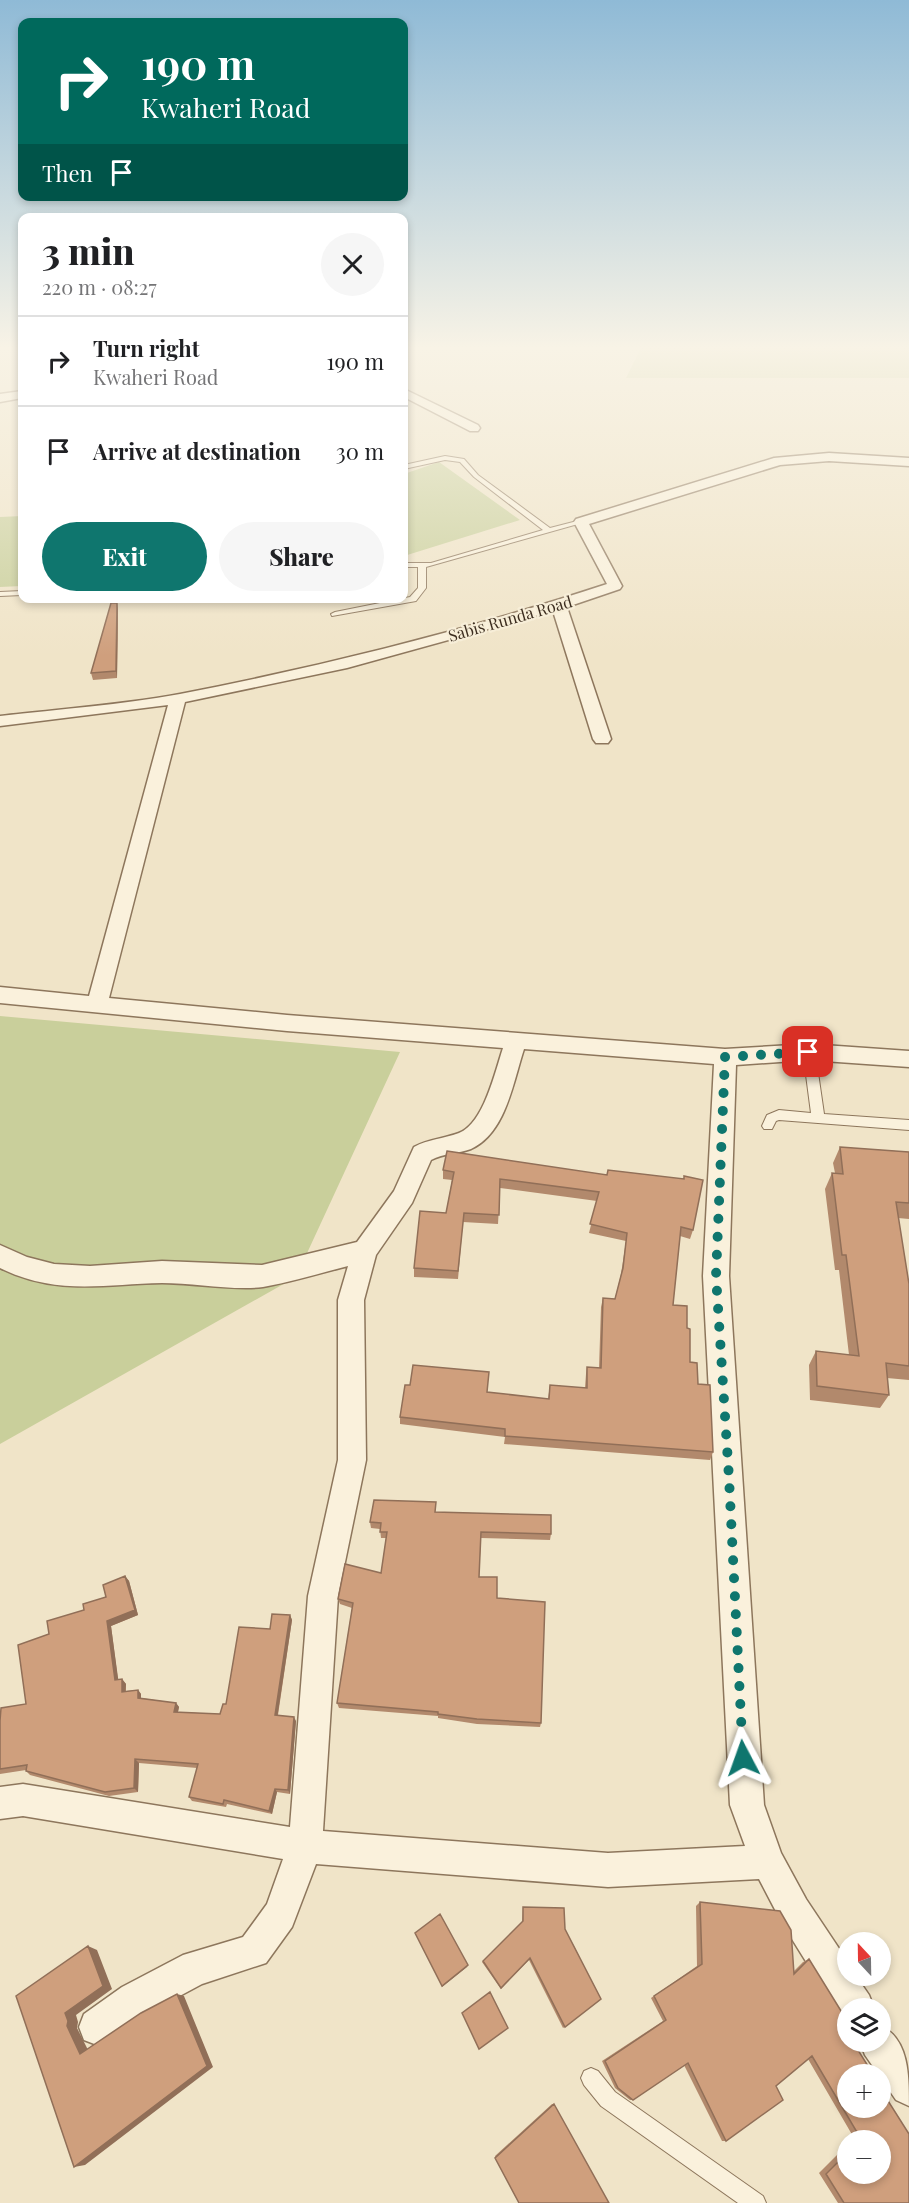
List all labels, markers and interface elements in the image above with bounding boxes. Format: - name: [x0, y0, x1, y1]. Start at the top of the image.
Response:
- text: 190 m: [141, 35, 255, 91]
- icon: right: [42, 42, 120, 120]
- text: Kwaheri Road: [141, 89, 310, 125]
- icon: arrive: [105, 156, 138, 189]
- text: Then: [42, 158, 93, 188]
- text: 3 min: [42, 226, 135, 274]
- button: close: [321, 233, 384, 296]
- text: 220 m · 08:27: [42, 273, 157, 300]
- text: Turn right: [93, 333, 199, 363]
- icon: right: [42, 345, 75, 378]
- text: 190 m: [326, 346, 384, 376]
- text: Kwaheri Road: [93, 363, 218, 390]
- icon: arrive: [42, 435, 75, 468]
- text: Arrive at destination: [93, 436, 301, 466]
- text: 30 m: [336, 436, 384, 466]
- button: Exit: [42, 522, 207, 591]
- button: Share: [219, 522, 384, 591]
- street label: Sabis Runda Road: [446, 590, 574, 646]
- pin: [782, 1026, 833, 1077]
- icon: arrive: [791, 1035, 824, 1068]
- position arrow: [711, 1726, 775, 1790]
- north arrow: [837, 1932, 891, 1986]
- map controls: [837, 1932, 891, 2184]
- button: layers: [837, 1998, 891, 2052]
- button: +: [837, 2064, 891, 2118]
- button: −: [837, 2130, 891, 2184]

